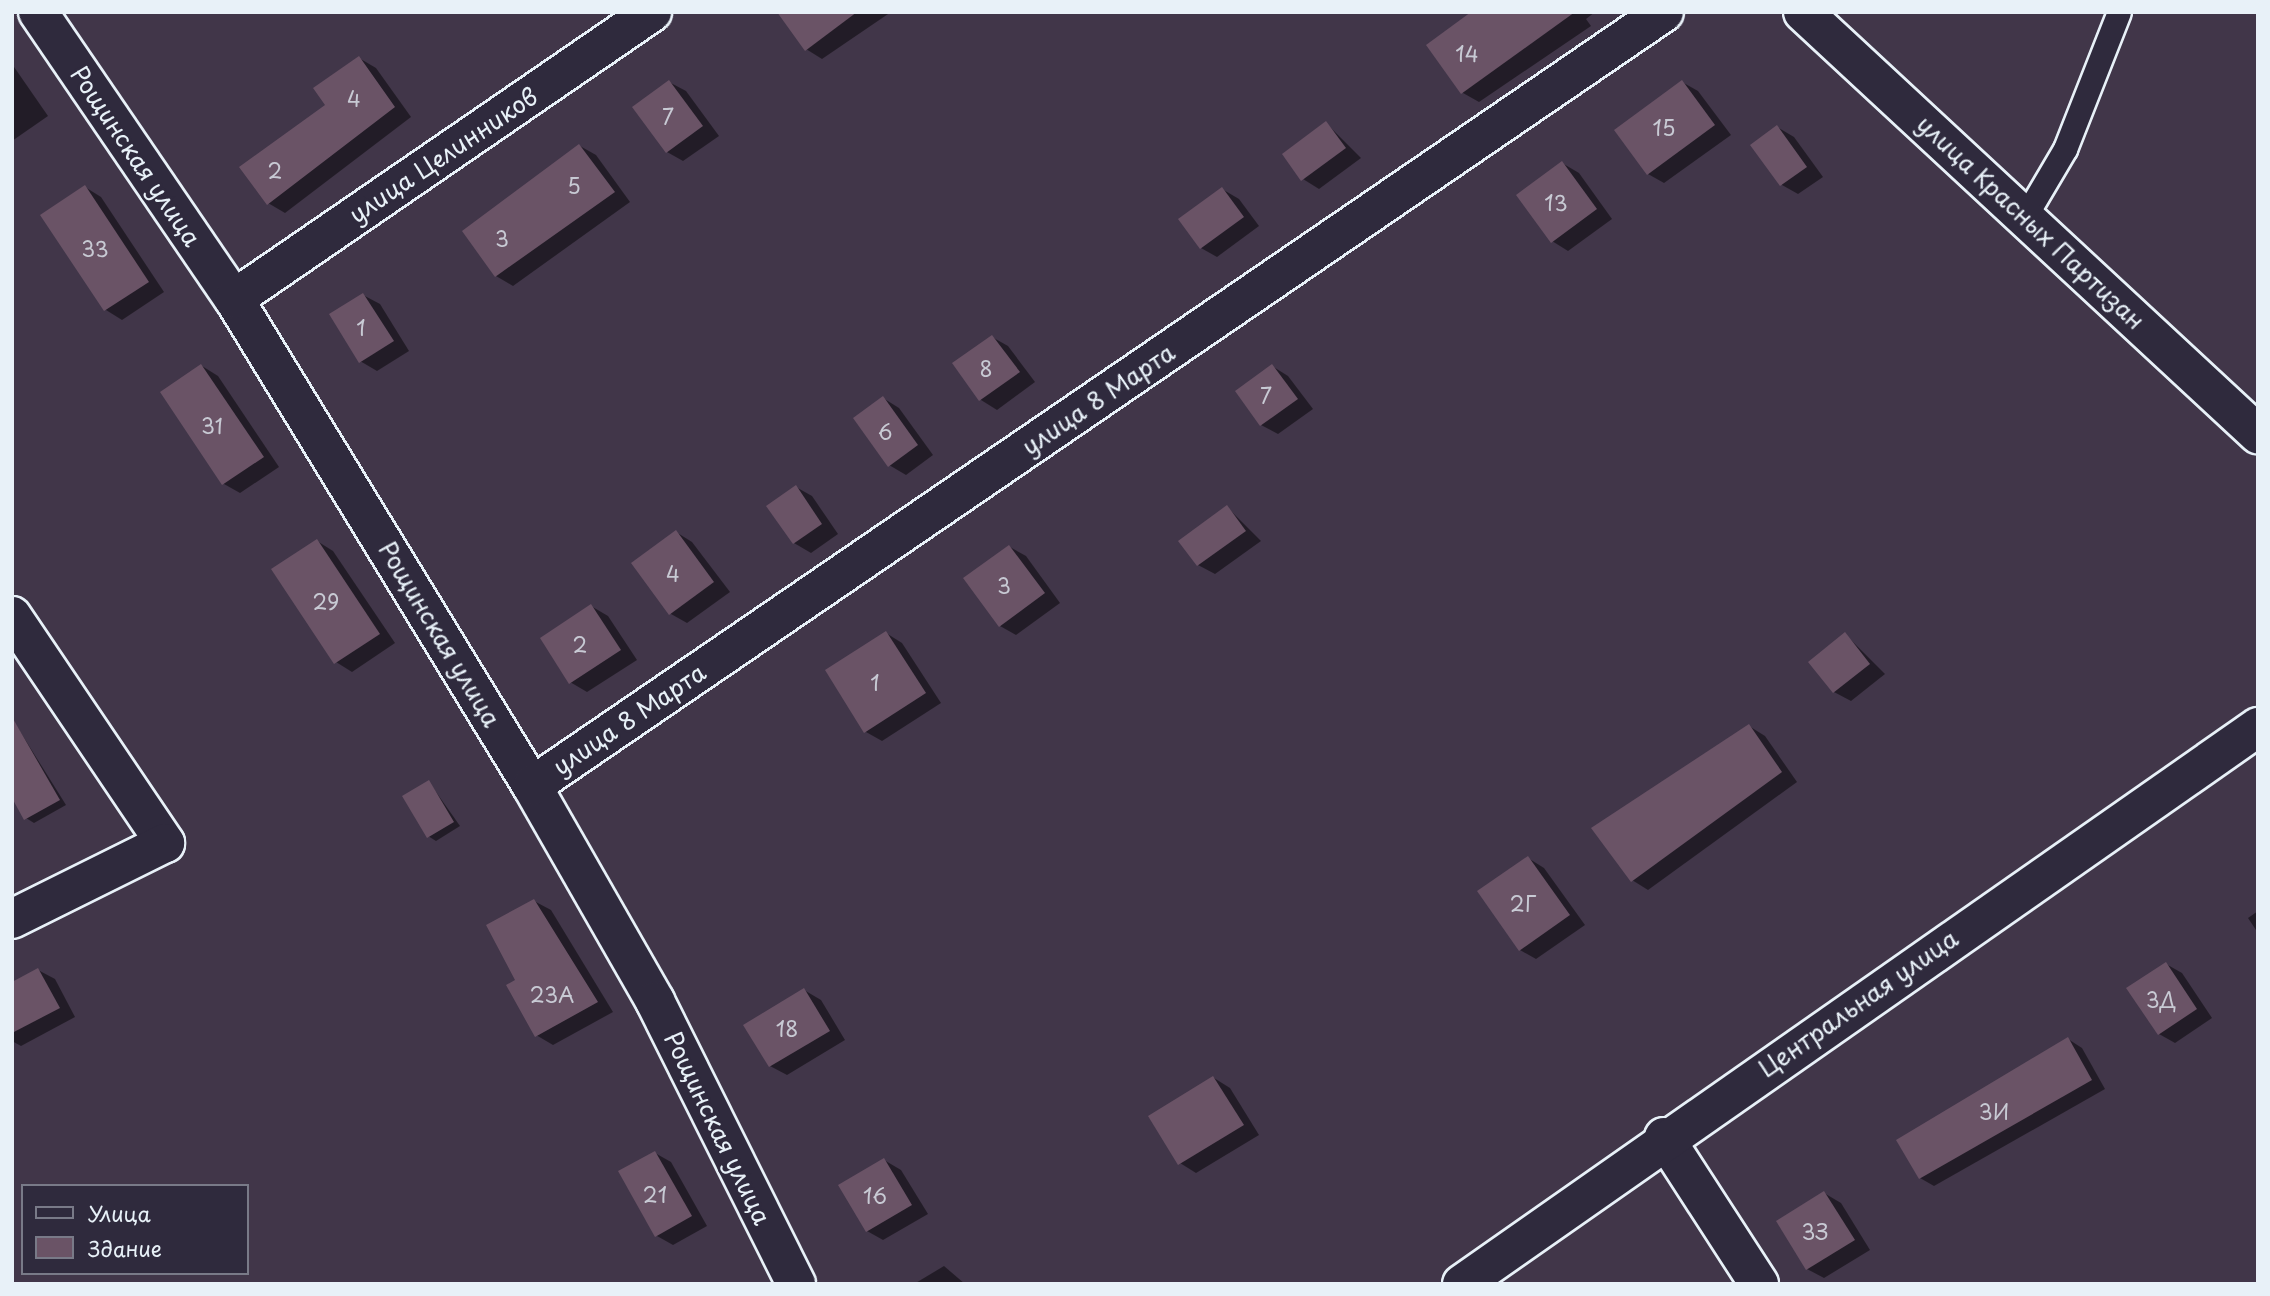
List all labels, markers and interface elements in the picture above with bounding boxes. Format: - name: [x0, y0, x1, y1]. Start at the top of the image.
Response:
- house number: 14: [1455, 40, 1479, 66]
- street label: Рощинская улица: [65, 60, 207, 252]
- street label: улица Целинников: [343, 81, 543, 229]
- house number: 4: [347, 85, 361, 111]
- house number: 7: [662, 103, 674, 129]
- street label: улица Красных Партизан: [1911, 108, 2151, 336]
- house number: 15: [1653, 114, 1675, 140]
- house number: 2: [268, 157, 282, 183]
- house number: 5: [567, 172, 581, 198]
- house number: 13: [1544, 189, 1568, 215]
- house number: 3: [495, 225, 509, 251]
- house number: 33: [81, 235, 109, 261]
- house number: 1: [356, 314, 366, 340]
- street label: улица 8 Марта: [1015, 337, 1181, 461]
- house number: 8: [979, 355, 993, 381]
- house number: 7: [1260, 382, 1272, 408]
- house number: 31: [201, 412, 223, 438]
- house number: 6: [878, 418, 892, 444]
- street label: Рощинская улица: [373, 536, 507, 732]
- house number: 4: [666, 560, 680, 586]
- house number: 3: [997, 572, 1011, 598]
- house number: 29: [313, 588, 339, 614]
- house number: 2: [573, 631, 587, 657]
- street label: улица 8 Марта: [546, 657, 712, 781]
- house number: 1: [870, 669, 880, 695]
- house number: 2Г: [1510, 890, 1536, 916]
- street label: Центральная улица: [1753, 923, 1963, 1083]
- house number: 23А: [530, 981, 574, 1007]
- house number: 3Д: [2146, 986, 2176, 1012]
- house number: 18: [776, 1015, 798, 1041]
- street label: Рощинская улица: [659, 1026, 777, 1230]
- house number: 3И: [1979, 1098, 2009, 1124]
- house number: 21: [643, 1181, 667, 1207]
- house number: 16: [863, 1182, 887, 1208]
- legend: [21, 1184, 248, 1275]
- text: Улица: [88, 1197, 151, 1229]
- house number: 3З: [1801, 1218, 1829, 1244]
- text: Здание: [88, 1232, 162, 1264]

